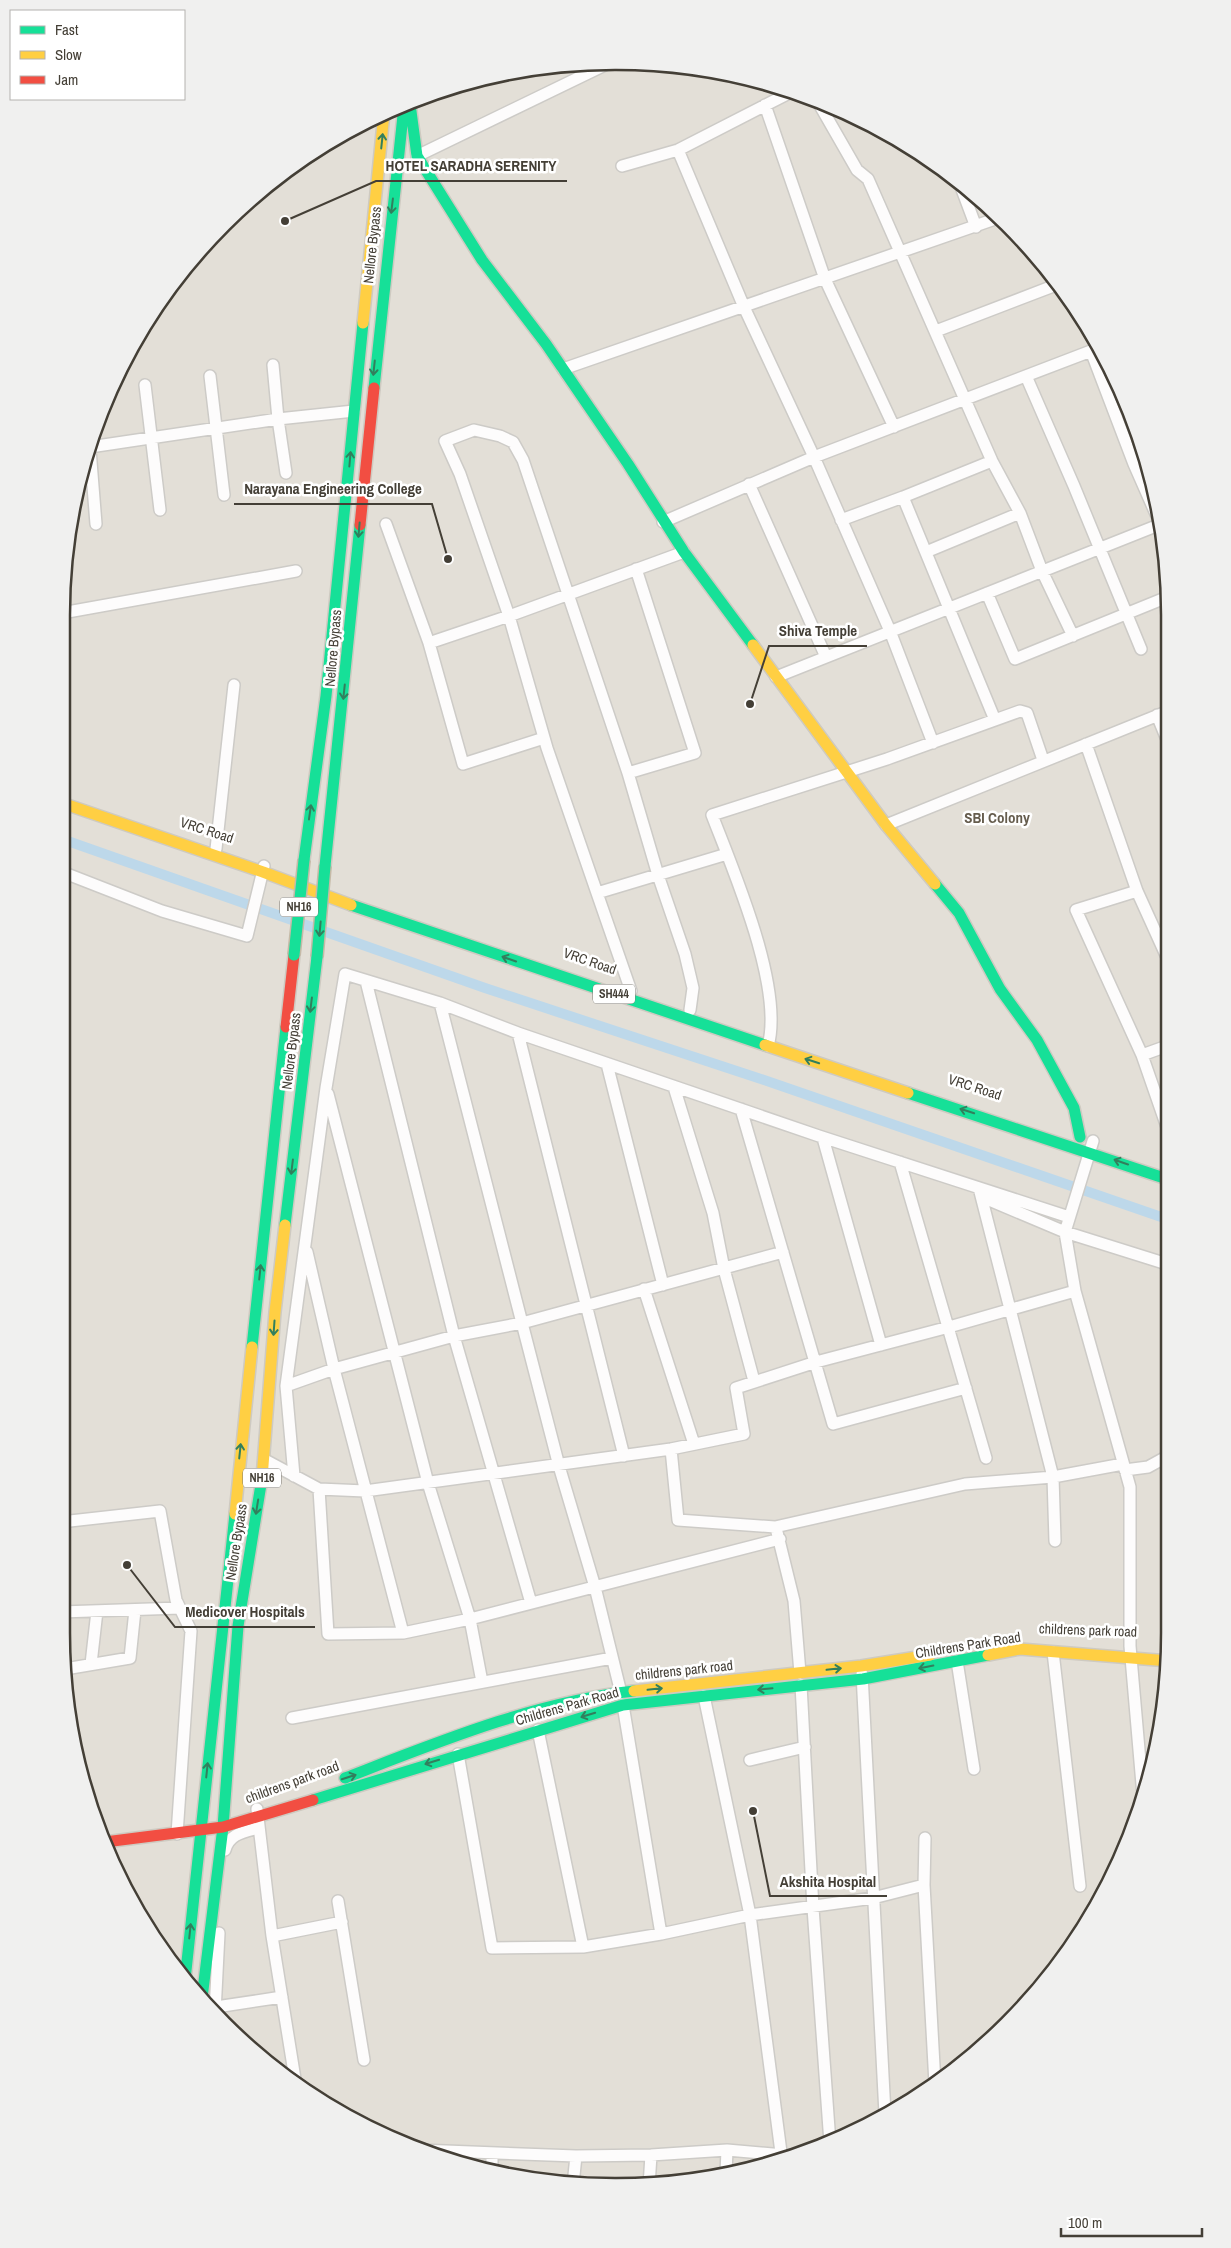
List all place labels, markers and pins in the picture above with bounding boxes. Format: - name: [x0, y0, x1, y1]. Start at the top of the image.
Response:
- callout: HOTEL SARADHA SERENITY: [376, 151, 567, 181]
- callout: Narayana Engineering College: [234, 474, 432, 504]
- callout: Shiva Temple: [769, 616, 867, 646]
- callout: Medicover Hospitals: [175, 1597, 315, 1627]
- callout: Akshita Hospital: [770, 1866, 887, 1896]

